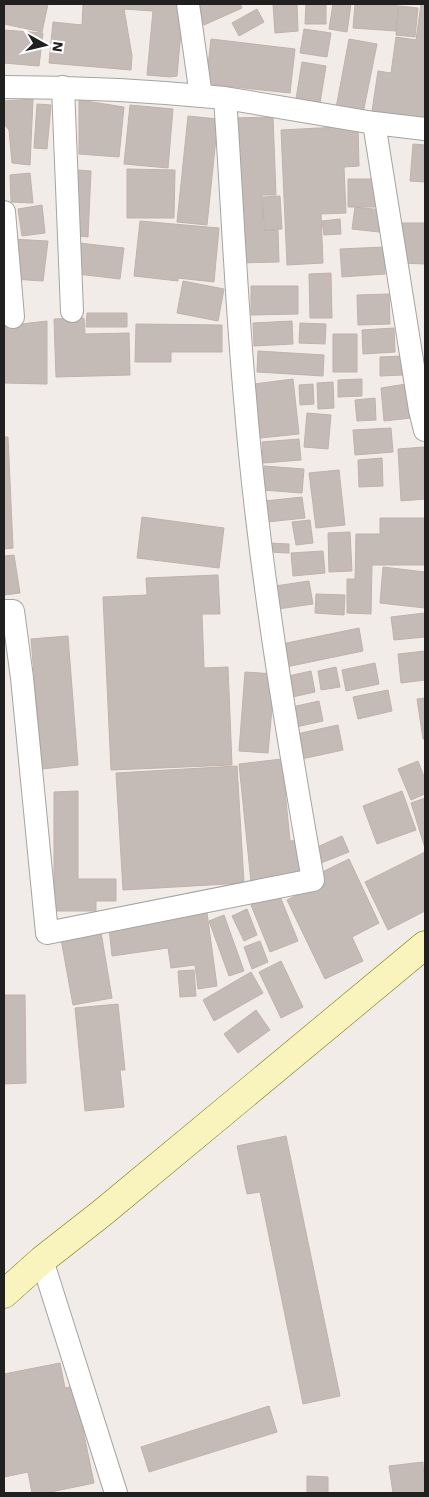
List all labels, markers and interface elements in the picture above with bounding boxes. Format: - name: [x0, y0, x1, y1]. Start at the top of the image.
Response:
- north arrow: [20, 20, 70, 70]
- text: N: [49, 41, 67, 53]

